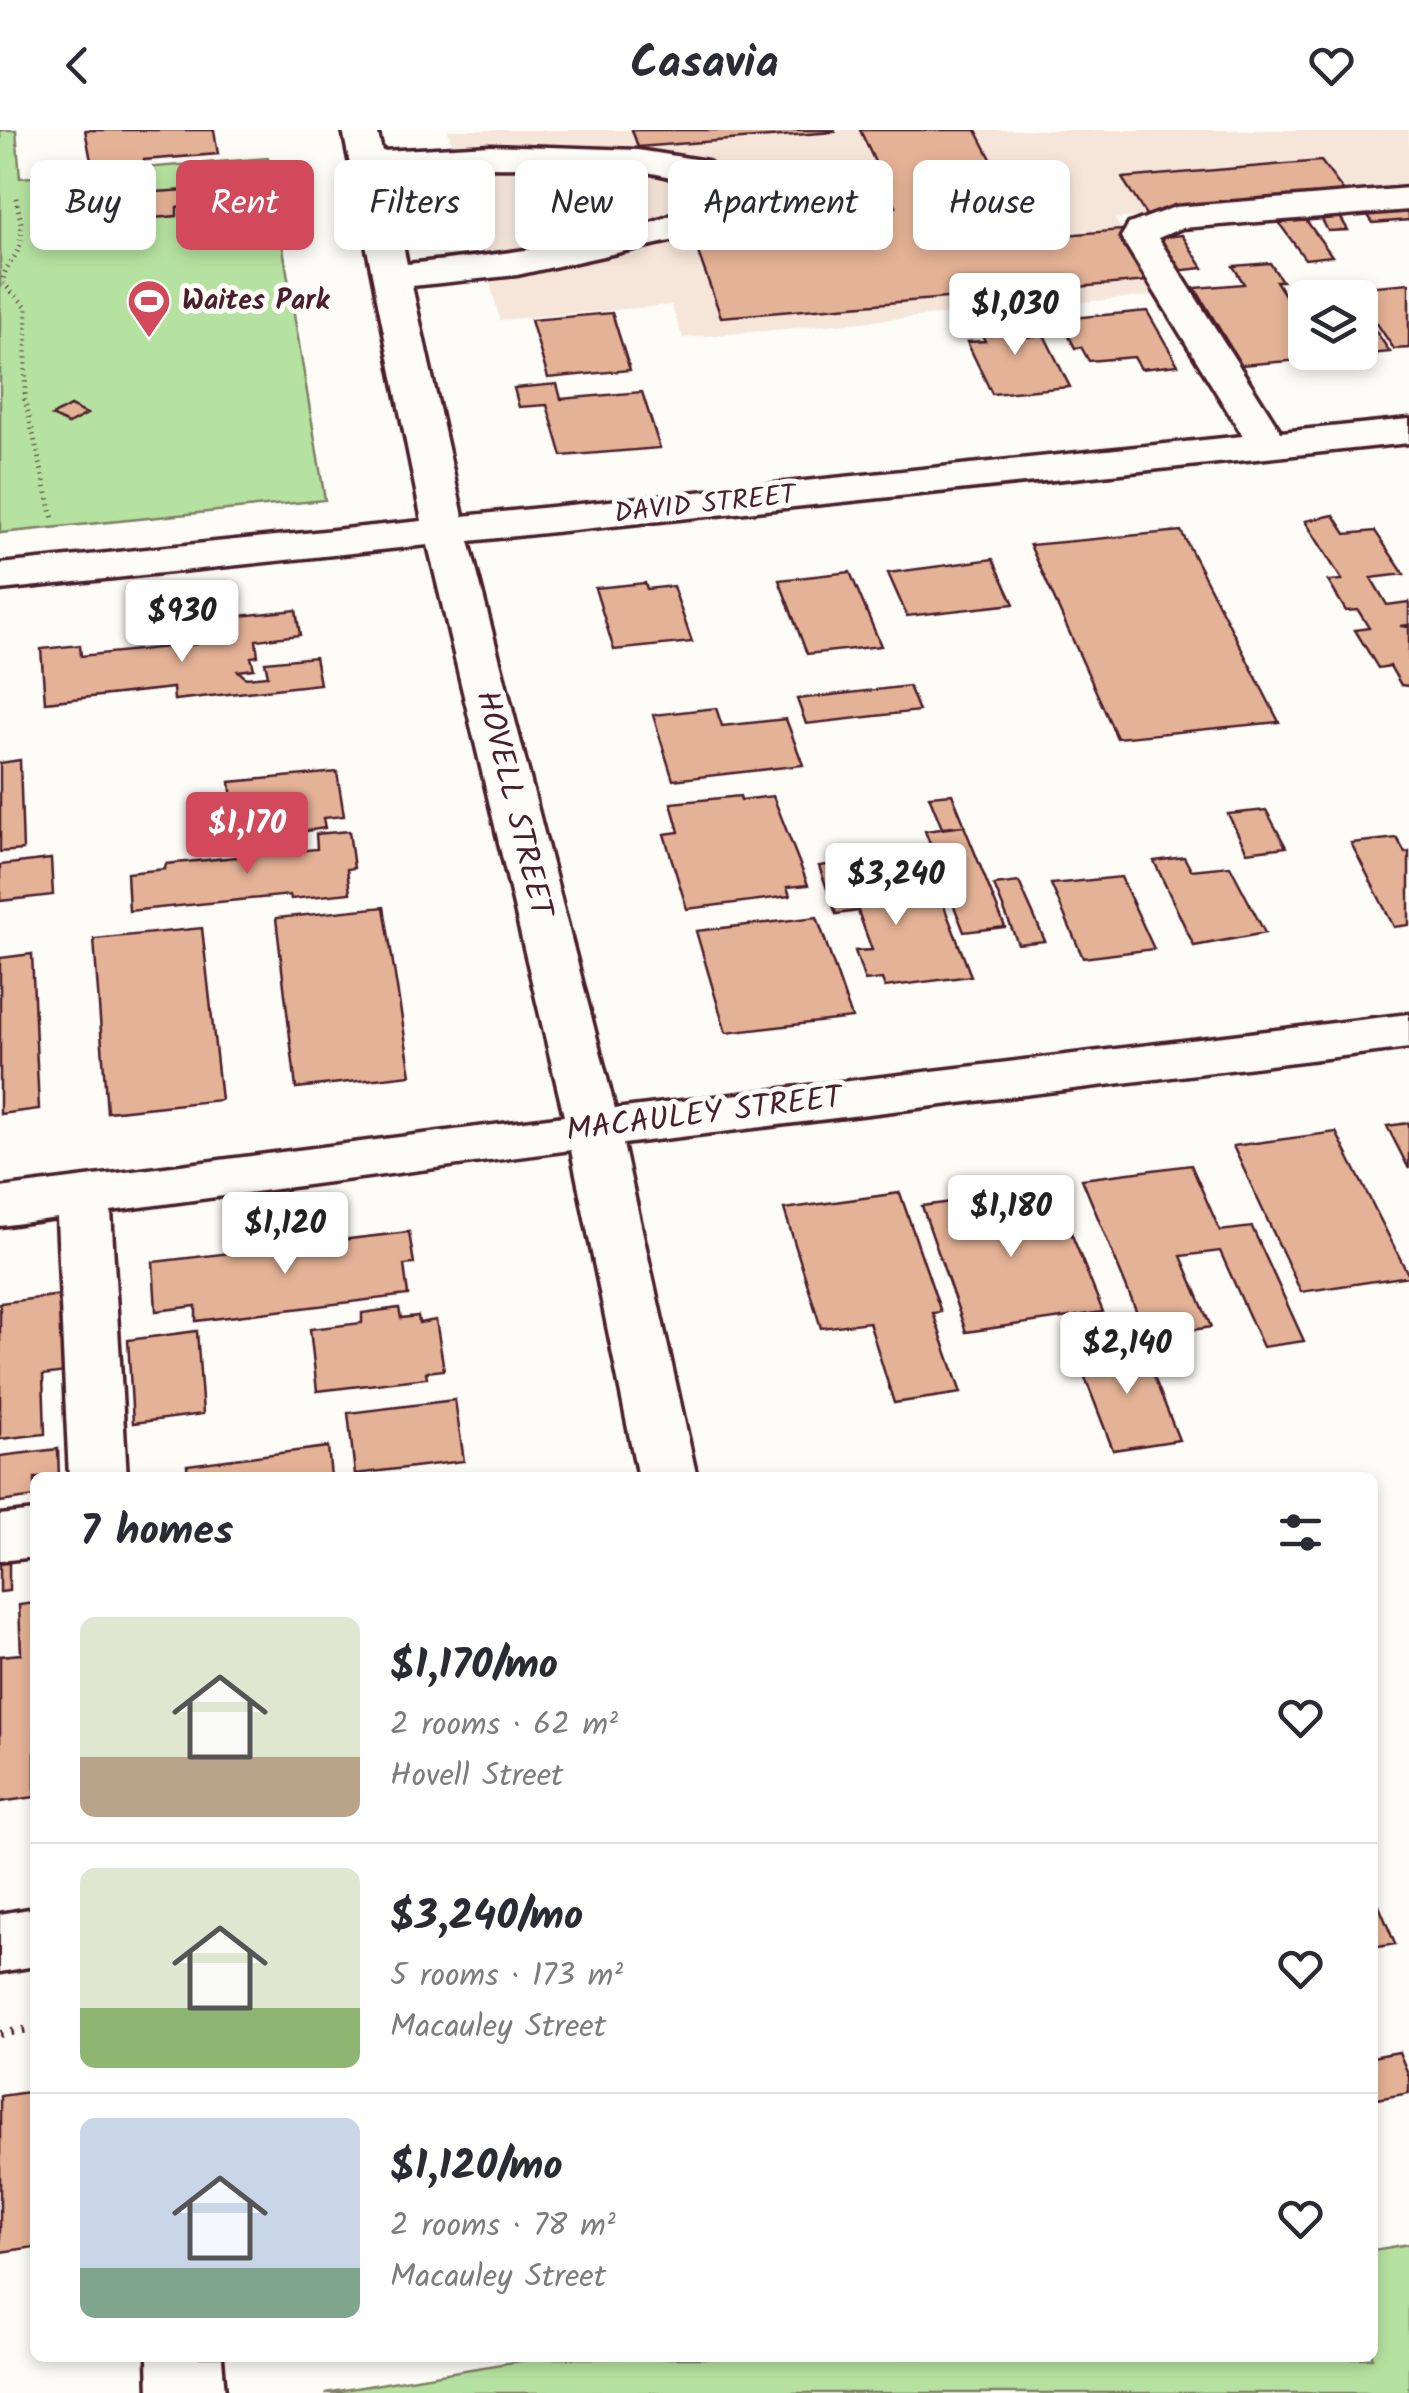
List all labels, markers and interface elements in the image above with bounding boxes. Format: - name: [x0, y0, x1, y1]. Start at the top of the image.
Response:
- text: Casavia: [630, 29, 779, 101]
- icon: back: [50, 38, 105, 93]
- icon: heart: [1304, 38, 1359, 93]
- chip: Buy: [30, 160, 156, 250]
- chip: Rent: [176, 160, 314, 250]
- chip: Filters: [334, 160, 495, 250]
- chip: New: [515, 160, 648, 250]
- chip: Apartment: [668, 160, 893, 250]
- chip: House: [913, 160, 1070, 250]
- pin: $1,030: [934, 273, 1096, 358]
- sports icon: Waites Park: [126, 278, 172, 339]
- place label: Waites Park: [182, 279, 330, 324]
- text: $1,030: [971, 280, 1059, 331]
- map controls: [1288, 280, 1378, 370]
- button: layers: [1288, 280, 1378, 370]
- street label: DAVID STREET: [612, 473, 800, 537]
- pin: $930: [123, 580, 241, 665]
- text: $930: [147, 587, 217, 638]
- street label: HOVELL STREET: [460, 685, 566, 925]
- pin: $1,170: [166, 792, 328, 877]
- text: $1,170: [208, 799, 286, 850]
- pin: $3,240: [815, 843, 977, 928]
- text: $3,240: [847, 850, 945, 901]
- street label: MACAULEY STREET: [563, 1072, 848, 1157]
- pin: $1,180: [930, 1175, 1092, 1260]
- text: $1,180: [970, 1182, 1052, 1233]
- pin: $1,120: [204, 1192, 366, 1277]
- text: $1,120: [244, 1199, 326, 1250]
- pin: $2,140: [1046, 1312, 1208, 1397]
- text: $2,140: [1082, 1319, 1172, 1370]
- text: 7 homes: [80, 1499, 233, 1566]
- icon: filters: [1273, 1505, 1328, 1560]
- text: $1,170/mo: [390, 1633, 558, 1700]
- icon: home: [160, 1657, 280, 1777]
- icon: heart: [1273, 1690, 1328, 1745]
- text: 2 rooms · 62 m²: [390, 1700, 618, 1751]
- text: Hovell Street: [390, 1751, 564, 1802]
- text: $3,240/mo: [390, 1884, 583, 1951]
- icon: home: [160, 1908, 280, 2028]
- icon: heart: [1273, 1941, 1328, 1996]
- text: 5 rooms · 173 m²: [390, 1951, 623, 2002]
- text: Macauley Street: [390, 2002, 606, 2053]
- text: $1,120/mo: [390, 2134, 563, 2201]
- icon: home: [160, 2158, 280, 2278]
- icon: heart: [1273, 2191, 1328, 2246]
- text: 2 rooms · 78 m²: [390, 2201, 616, 2252]
- text: Macauley Street: [390, 2252, 606, 2303]

